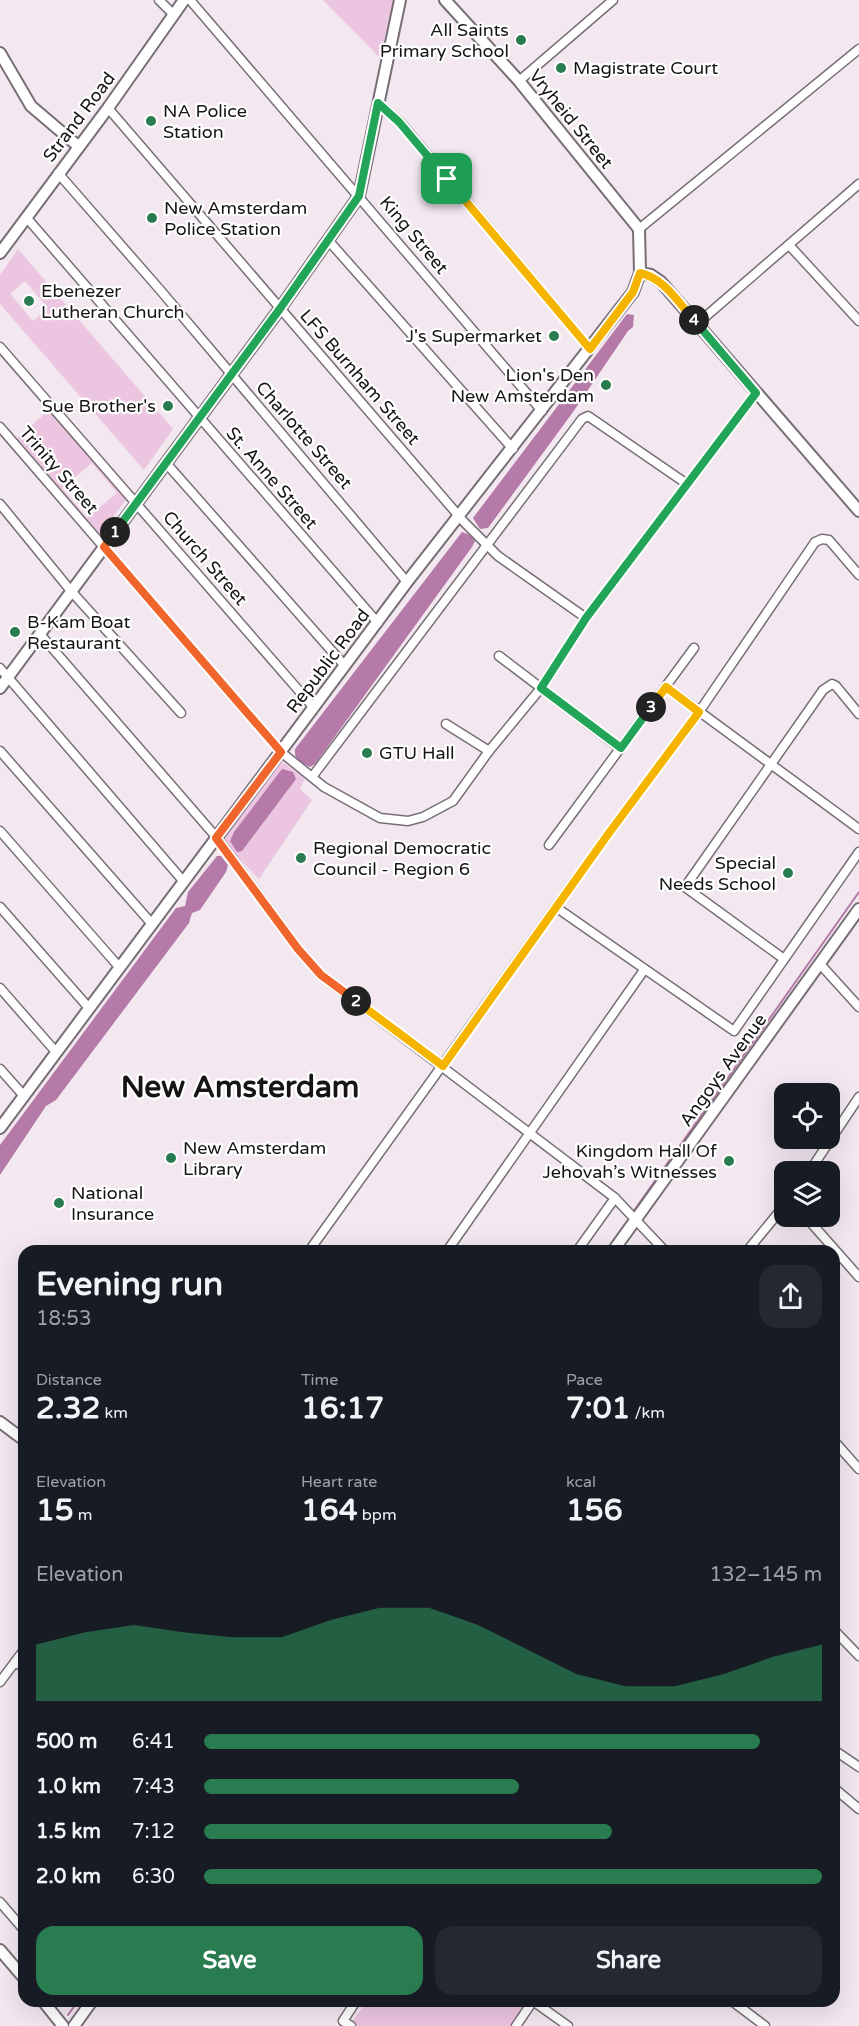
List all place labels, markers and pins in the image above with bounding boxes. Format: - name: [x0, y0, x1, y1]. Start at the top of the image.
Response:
- place label: All Saints Primary School: [380, 19, 509, 62]
- marker: All Saints Primary School: [514, 33, 528, 47]
- place label: Magistrate Court: [573, 57, 718, 79]
- marker: Magistrate Court: [554, 61, 568, 75]
- place label: NA Police Station: [163, 100, 247, 143]
- marker: NA Police Station: [144, 114, 158, 128]
- pin: [421, 153, 472, 204]
- place label: New Amsterdam Police Station: [164, 197, 307, 240]
- marker: New Amsterdam Police Station: [145, 211, 159, 225]
- place label: Ebenezer Lutheran Church: [41, 280, 185, 323]
- marker: Ebenezer Lutheran Church: [22, 294, 36, 308]
- pin: 4: [679, 305, 709, 335]
- place label: J's Supermarket: [406, 325, 542, 347]
- marker: J's Supermarket: [547, 329, 561, 343]
- place label: Lion's Den New Amsterdam: [451, 364, 594, 407]
- marker: Lion's Den New Amsterdam: [599, 378, 613, 392]
- place label: Sue Brother's: [42, 395, 156, 417]
- marker: Sue Brother's: [161, 399, 175, 413]
- pin: 1: [100, 517, 130, 547]
- place label: B-Kam Boat Restaurant: [27, 611, 130, 654]
- marker: B-Kam Boat Restaurant: [8, 625, 22, 639]
- pin: 3: [636, 692, 666, 722]
- place label: GTU Hall: [379, 742, 455, 764]
- marker: GTU Hall: [360, 746, 374, 760]
- place label: Regional Democratic Council - Region 6: [313, 837, 491, 880]
- marker: Regional Democratic Council - Region 6: [294, 851, 308, 865]
- place label: Special Needs School: [659, 852, 776, 895]
- marker: Special Needs School: [781, 866, 795, 880]
- pin: 2: [341, 986, 371, 1016]
- place label: New Amsterdam Library: [183, 1137, 326, 1180]
- place label: Kingdom Hall Of Jehovah’s Witnesses: [542, 1140, 717, 1183]
- marker: New Amsterdam Library: [164, 1151, 178, 1165]
- marker: Kingdom Hall Of Jehovah’s Witnesses: [722, 1154, 736, 1168]
- place label: National Insurance: [71, 1182, 154, 1225]
- marker: National Insurance: [52, 1196, 66, 1210]

